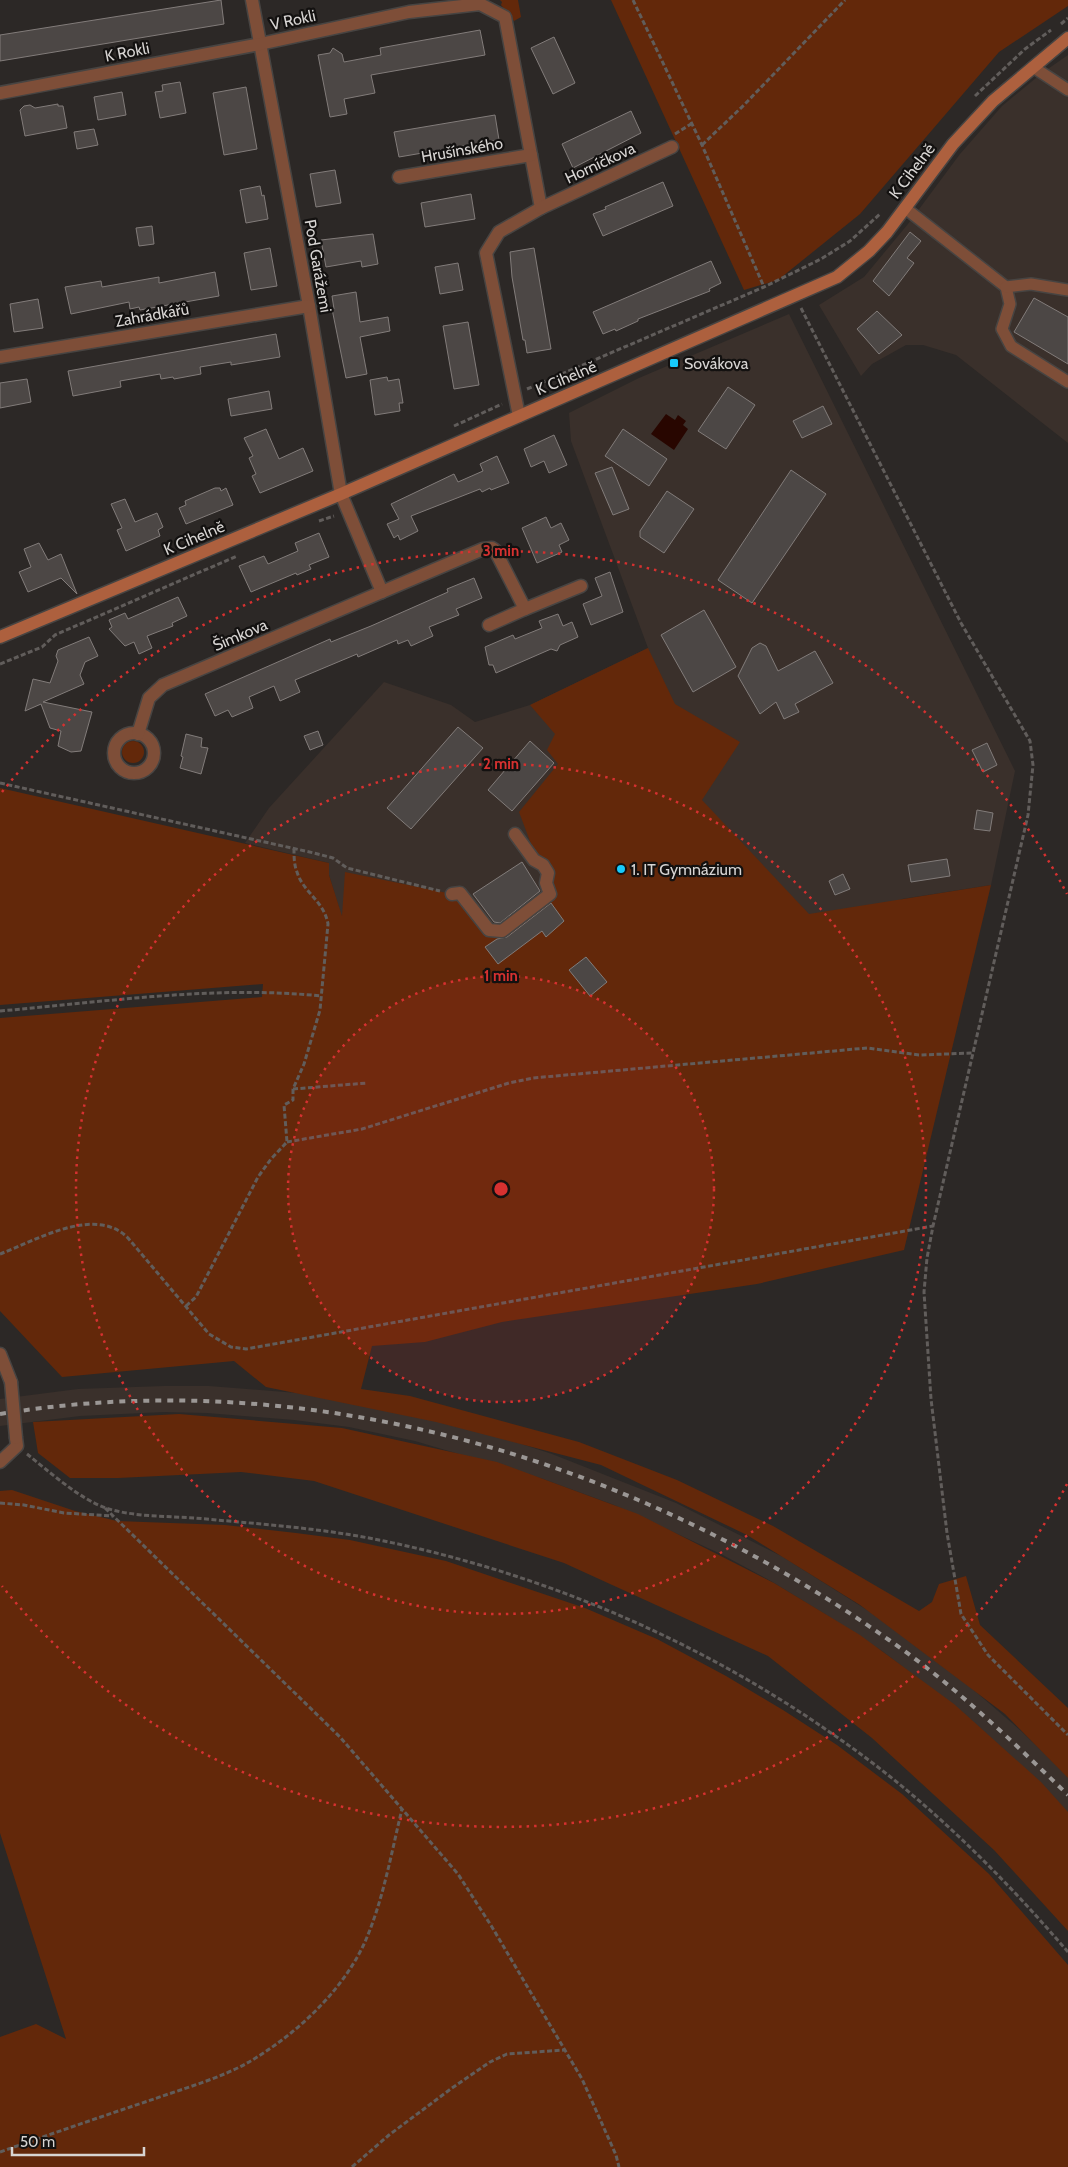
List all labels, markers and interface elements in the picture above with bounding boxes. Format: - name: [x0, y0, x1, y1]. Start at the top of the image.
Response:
- street label: V Rokli: [269, 6, 317, 34]
- street label: K Rokli: [103, 38, 151, 66]
- street label: Hrušínského: [420, 133, 505, 167]
- street label: Horníčkova: [562, 138, 638, 188]
- street label: K Cihelně: [885, 140, 939, 202]
- street label: Pod Garážemi: [300, 218, 336, 314]
- street label: Zahrádkářů: [114, 299, 190, 331]
- place label: Sovákova: [684, 354, 749, 373]
- street label: K Cihelně: [533, 357, 599, 399]
- marker: Sovákova: [668, 357, 680, 369]
- street label: K Cihelně: [161, 517, 227, 559]
- text: 3 min: [483, 542, 519, 560]
- street label: Šimkova: [210, 615, 271, 655]
- text: 2 min: [483, 755, 519, 773]
- place label: 1. IT Gymnázium: [631, 860, 742, 879]
- marker: 1. IT Gymnázium: [615, 863, 627, 875]
- text: 1 min: [484, 967, 518, 985]
- centre of rings: [492, 1180, 510, 1198]
- scale bar: [12, 2124, 145, 2156]
- text: 50 m: [20, 2133, 55, 2151]

